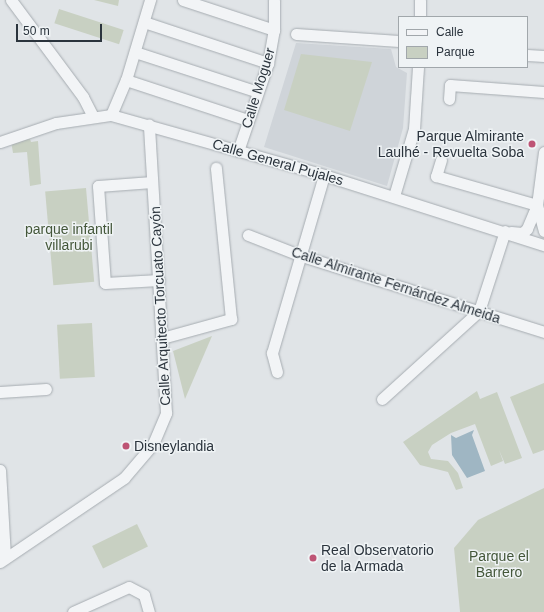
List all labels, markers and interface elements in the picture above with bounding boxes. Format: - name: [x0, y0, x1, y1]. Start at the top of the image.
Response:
- scale bar: [18, 16, 104, 42]
- legend: [398, 16, 528, 68]
- text: 50 m: [23, 24, 50, 38]
- text: Calle: [436, 25, 463, 39]
- text: Parque: [436, 45, 475, 59]
- street label: Calle Moguer: [238, 46, 278, 130]
- place label: Parque Almirante Laulhé - Revuelta Soba: [378, 128, 524, 160]
- street label: Calle General Pujales: [211, 135, 345, 189]
- marker: Parque Almirante Laulhé - Revuelta Soba: [527, 139, 537, 149]
- street label: Calle Arquitecto Torcuato Cayón: [146, 205, 174, 407]
- park label: parque infantil villarubi: [25, 221, 113, 254]
- street label: Calle Almirante Fernández Almeida: [289, 243, 503, 327]
- place label: Disneylandia: [134, 438, 214, 454]
- marker: Disneylandia: [121, 441, 131, 451]
- place label: Real Observatorio de la Armada: [321, 542, 434, 574]
- park label: Parque el Barrero: [469, 548, 529, 580]
- marker: Real Observatorio de la Armada: [308, 553, 318, 563]

